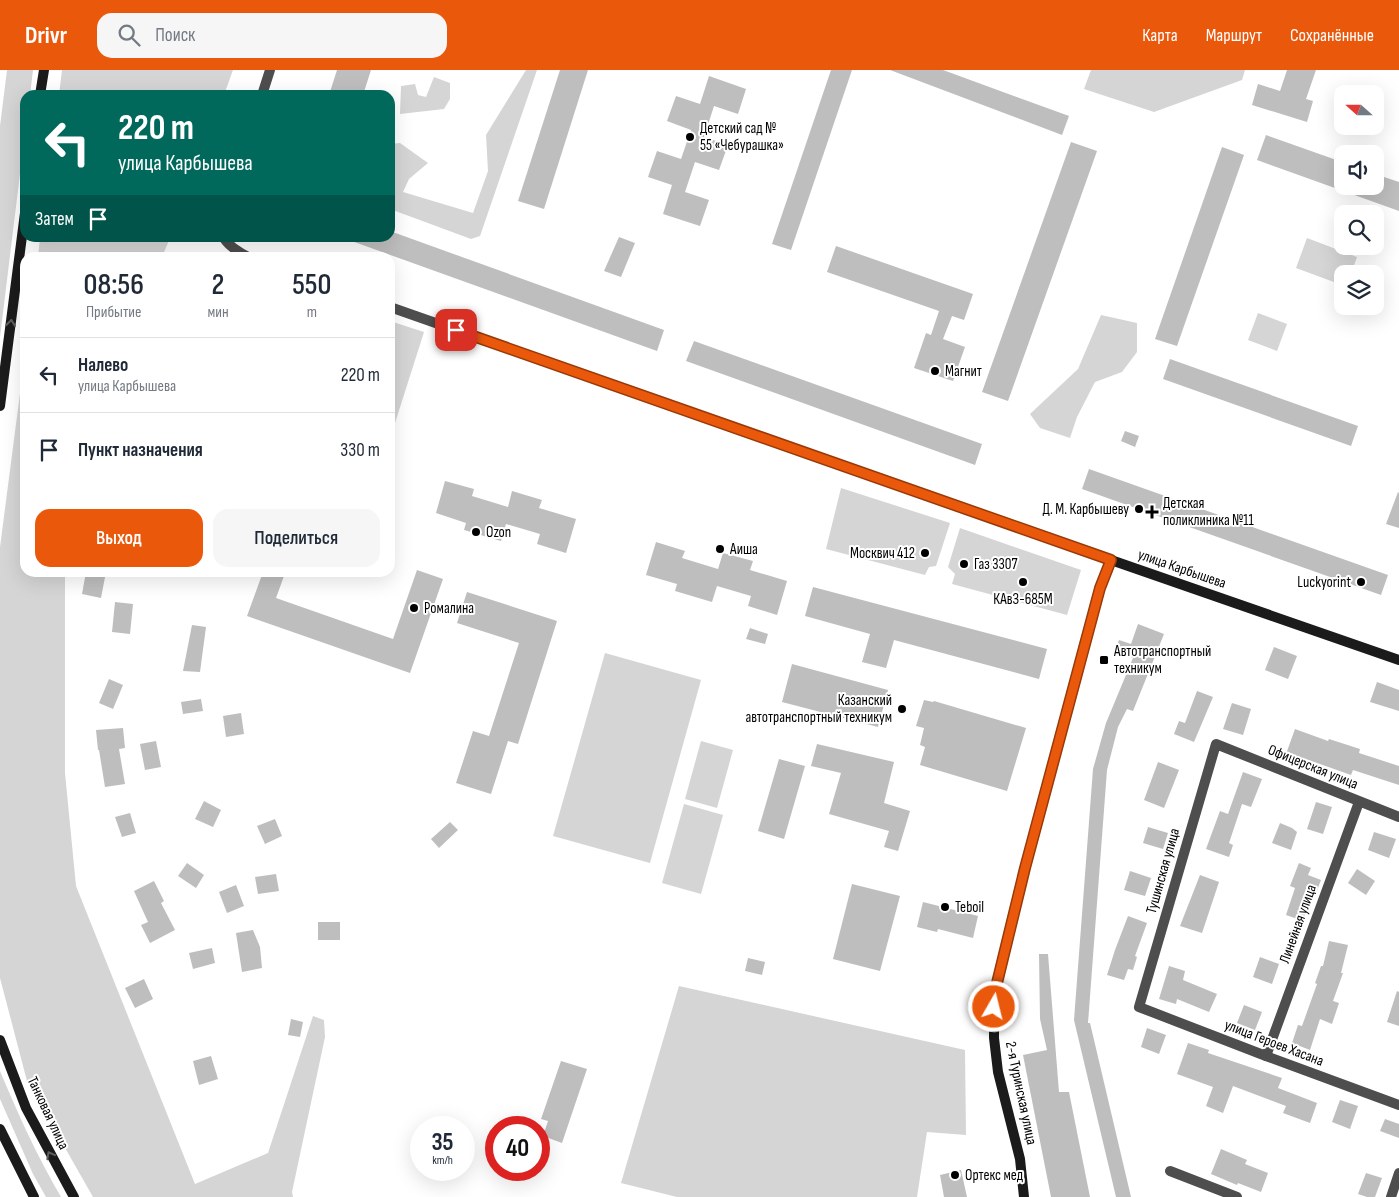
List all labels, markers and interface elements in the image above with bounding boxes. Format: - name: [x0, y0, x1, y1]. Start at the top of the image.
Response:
- search box: [97, 13, 447, 58]
- text: Drivr: [25, 21, 67, 50]
- icon: search: [115, 21, 143, 49]
- text: Поиск: [155, 24, 195, 47]
- text: Карта: [1142, 25, 1178, 46]
- text: Маршрут: [1206, 25, 1262, 46]
- text: Сохранённые: [1290, 25, 1374, 46]
- north arrow: [1334, 85, 1384, 135]
- map controls: [1334, 85, 1384, 315]
- text: 220 m: [118, 107, 194, 150]
- icon: left: [35, 110, 100, 175]
- place label: Детский сад № 55 «Чебурашка»: [700, 119, 784, 155]
- marker: Детский сад № 55 «Чебурашка»: [684, 131, 696, 143]
- button: sound: [1334, 145, 1384, 195]
- text: улица Карбышева: [118, 150, 253, 177]
- icon: arrive: [84, 205, 112, 233]
- button: search: [1334, 205, 1384, 255]
- text: Затем: [35, 208, 74, 231]
- button: layers: [1334, 265, 1384, 315]
- text: 08:56: [84, 267, 144, 303]
- text: 2: [212, 267, 224, 303]
- text: 550: [292, 267, 331, 303]
- text: Прибытие: [86, 303, 141, 322]
- text: мин: [207, 303, 229, 322]
- text: m: [307, 303, 317, 322]
- pin: [435, 309, 477, 351]
- icon: arrive: [442, 316, 470, 344]
- one-way arrow: [5, 318, 16, 326]
- text: Налево: [78, 354, 128, 377]
- icon: left: [35, 361, 63, 389]
- place label: Магнит: [945, 362, 982, 381]
- text: 220 m: [341, 364, 380, 387]
- marker: Магнит: [929, 365, 941, 377]
- text: улица Карбышева: [78, 377, 176, 396]
- icon: arrive: [35, 436, 63, 464]
- text: Пункт назначения: [78, 439, 203, 462]
- text: 330 m: [340, 439, 380, 462]
- place label: Детская поликлиника №11: [1163, 494, 1255, 530]
- place label: Д. М. Карбышеву: [1042, 500, 1129, 519]
- marker: Д. М. Карбышеву: [1133, 503, 1145, 515]
- marker: Детская поликлиника №11: [1145, 505, 1159, 519]
- button: Выход: [35, 509, 203, 567]
- button: Поделиться: [213, 509, 380, 567]
- place label: Ozon: [486, 523, 511, 542]
- marker: Ozon: [470, 526, 482, 538]
- place label: Аиша: [729, 540, 758, 559]
- marker: Аиша: [714, 543, 726, 555]
- place label: Москвич 412: [850, 544, 915, 563]
- street label: улица Карбышева: [1135, 545, 1229, 593]
- marker: Москвич 412: [919, 547, 931, 559]
- place label: Газ 3307: [974, 555, 1018, 574]
- marker: Газ 3307: [958, 558, 970, 570]
- place label: Luckyorint: [1297, 573, 1351, 592]
- marker: КАвЗ-685М: [1017, 576, 1029, 588]
- marker: Luckyorint: [1355, 576, 1367, 588]
- place label: КАвЗ-685М: [993, 590, 1053, 609]
- place label: Ромалина: [424, 599, 474, 618]
- marker: Ромалина: [408, 602, 420, 614]
- place label: Автотранспортный техникум: [1113, 642, 1211, 678]
- marker: Автотранспортный техникум: [1098, 654, 1110, 666]
- place label: Казанский автотранспортный техникум: [745, 691, 892, 727]
- marker: Казанский автотранспортный техникум: [896, 703, 908, 715]
- street label: Офицерская улица: [1265, 740, 1361, 794]
- street label: Тушинская улица: [1142, 826, 1184, 916]
- street label: Линейная улица: [1275, 882, 1321, 966]
- place label: Teboil: [955, 898, 984, 917]
- marker: Teboil: [939, 901, 951, 913]
- position arrow: [967, 980, 1019, 1032]
- street label: улица Героев Хасана: [1222, 1015, 1327, 1071]
- street label: 2-я Туринская улица: [1001, 1040, 1041, 1147]
- street label: Танковая улица: [23, 1073, 73, 1153]
- speed limit sign: 40: [485, 1116, 550, 1181]
- text: 35: [431, 1127, 454, 1158]
- one-way arrow: [46, 1151, 56, 1160]
- text: km/h: [432, 1153, 453, 1168]
- place label: Ортекс мед: [965, 1166, 1024, 1185]
- marker: Ортекс мед: [949, 1169, 961, 1181]

